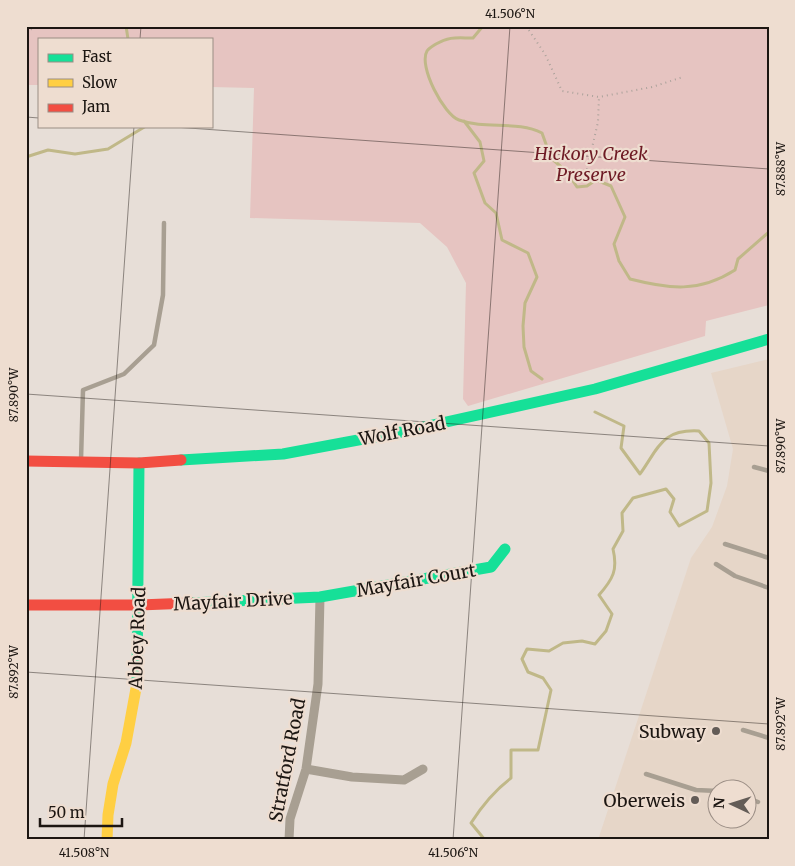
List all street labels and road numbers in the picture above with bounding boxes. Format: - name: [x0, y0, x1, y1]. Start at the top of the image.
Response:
- street label: Wolf Road: [356, 411, 447, 451]
- street label: Mayfair Court: [355, 558, 477, 602]
- street label: Abbey Road: [124, 586, 150, 691]
- street label: Mayfair Drive: [173, 586, 293, 616]
- street label: Stratford Road: [264, 696, 310, 824]

